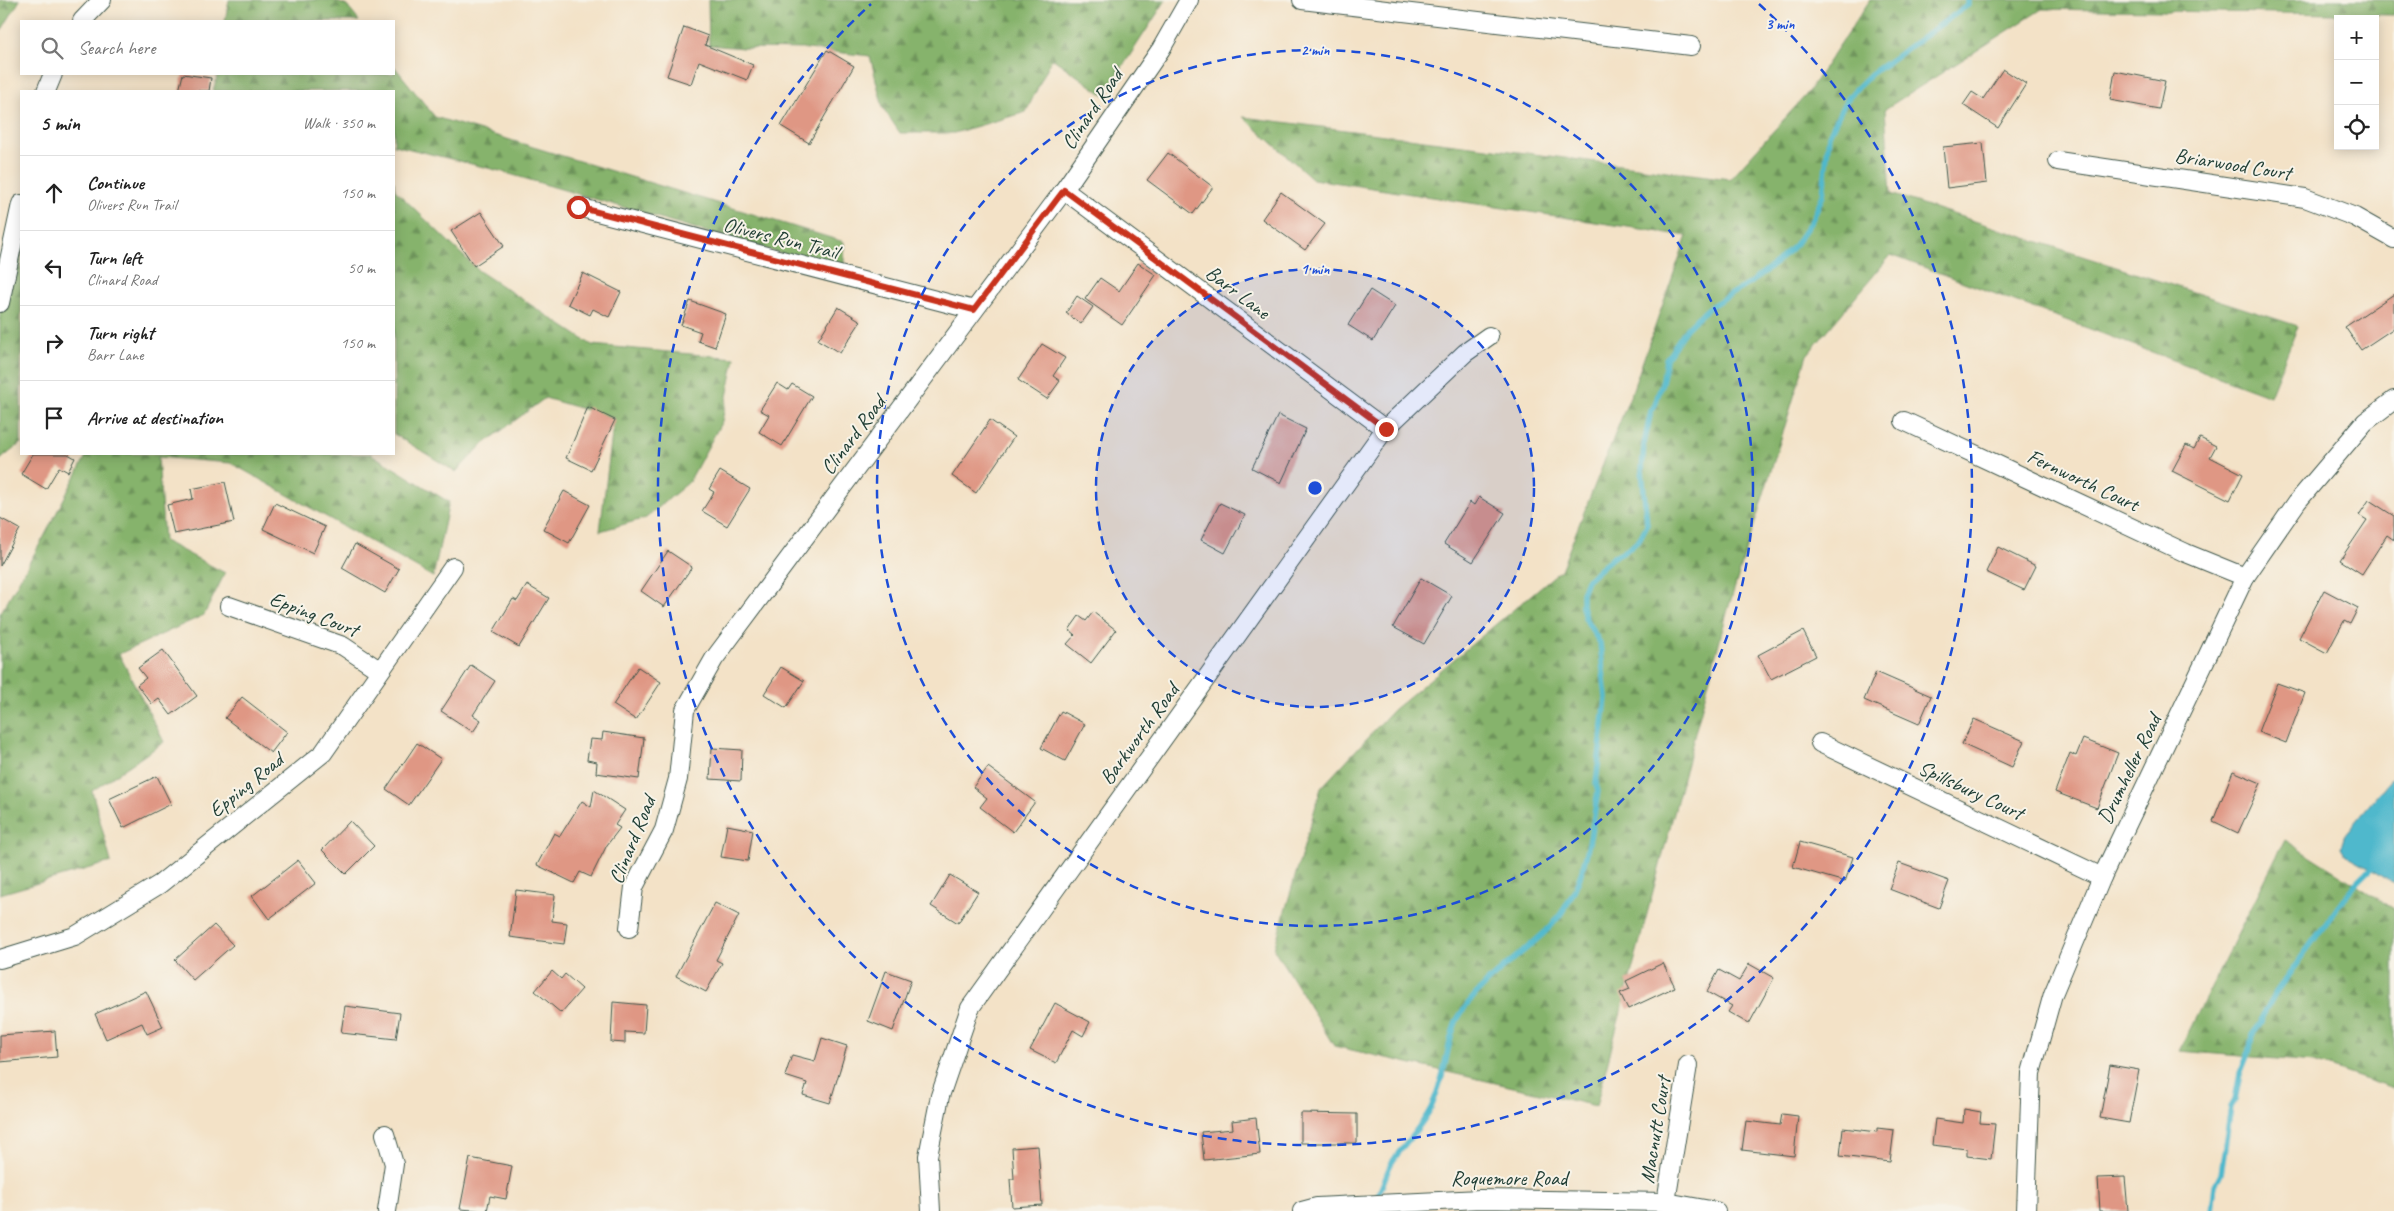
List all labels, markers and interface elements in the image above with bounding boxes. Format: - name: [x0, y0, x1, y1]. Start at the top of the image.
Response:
- text: 3 min: [1766, 15, 1795, 34]
- map controls: [2334, 15, 2379, 150]
- button: +: [2334, 15, 2379, 60]
- search box: [20, 20, 395, 75]
- icon: search: [38, 34, 66, 62]
- text: Search here: [78, 36, 155, 60]
- text: 2 min: [1301, 41, 1330, 60]
- street label: Clinard Road: [1055, 60, 1131, 154]
- button: −: [2334, 60, 2379, 105]
- button: locate: [2334, 105, 2379, 150]
- text: 5 min: [40, 110, 80, 136]
- text: Walk · 350 m: [303, 113, 375, 133]
- street label: Briarwood Court: [2173, 142, 2296, 186]
- text: Continue: [87, 171, 144, 195]
- icon: ahead: [40, 179, 68, 207]
- text: 150 m: [341, 183, 375, 203]
- text: Olivers Run Trail: [87, 195, 176, 215]
- route start: [567, 196, 590, 219]
- street label: Olivers Run Trail: [721, 211, 844, 266]
- text: Turn left: [87, 246, 142, 270]
- icon: left: [40, 254, 68, 282]
- text: 50 m: [348, 258, 375, 278]
- street label: Barr Lane: [1201, 259, 1276, 325]
- text: 1 min: [1301, 260, 1330, 279]
- text: Clinard Road: [87, 270, 157, 290]
- text: Turn right: [87, 321, 154, 345]
- icon: right: [40, 329, 68, 357]
- text: 150 m: [341, 333, 375, 353]
- text: Barr Lane: [87, 345, 143, 365]
- street label: Clinard Road: [815, 387, 893, 480]
- icon: arrive: [40, 404, 68, 432]
- text: Arrive at destination: [87, 406, 223, 430]
- route end: [1375, 418, 1398, 441]
- street label: Fernworth Court: [2023, 443, 2145, 518]
- centre of rings: [1306, 479, 1324, 497]
- street label: Epping Court: [266, 585, 365, 644]
- street label: Barkworth Road: [1094, 675, 1187, 790]
- street label: Drumheller Road: [2091, 707, 2168, 828]
- street label: Epping Road: [204, 745, 291, 823]
- street label: Spillsbury Court: [1914, 754, 2030, 827]
- street label: Clinard Road: [603, 789, 663, 888]
- street label: Macnutt Court: [1634, 1072, 1677, 1185]
- street label: Roquemore Road: [1451, 1165, 1571, 1191]

